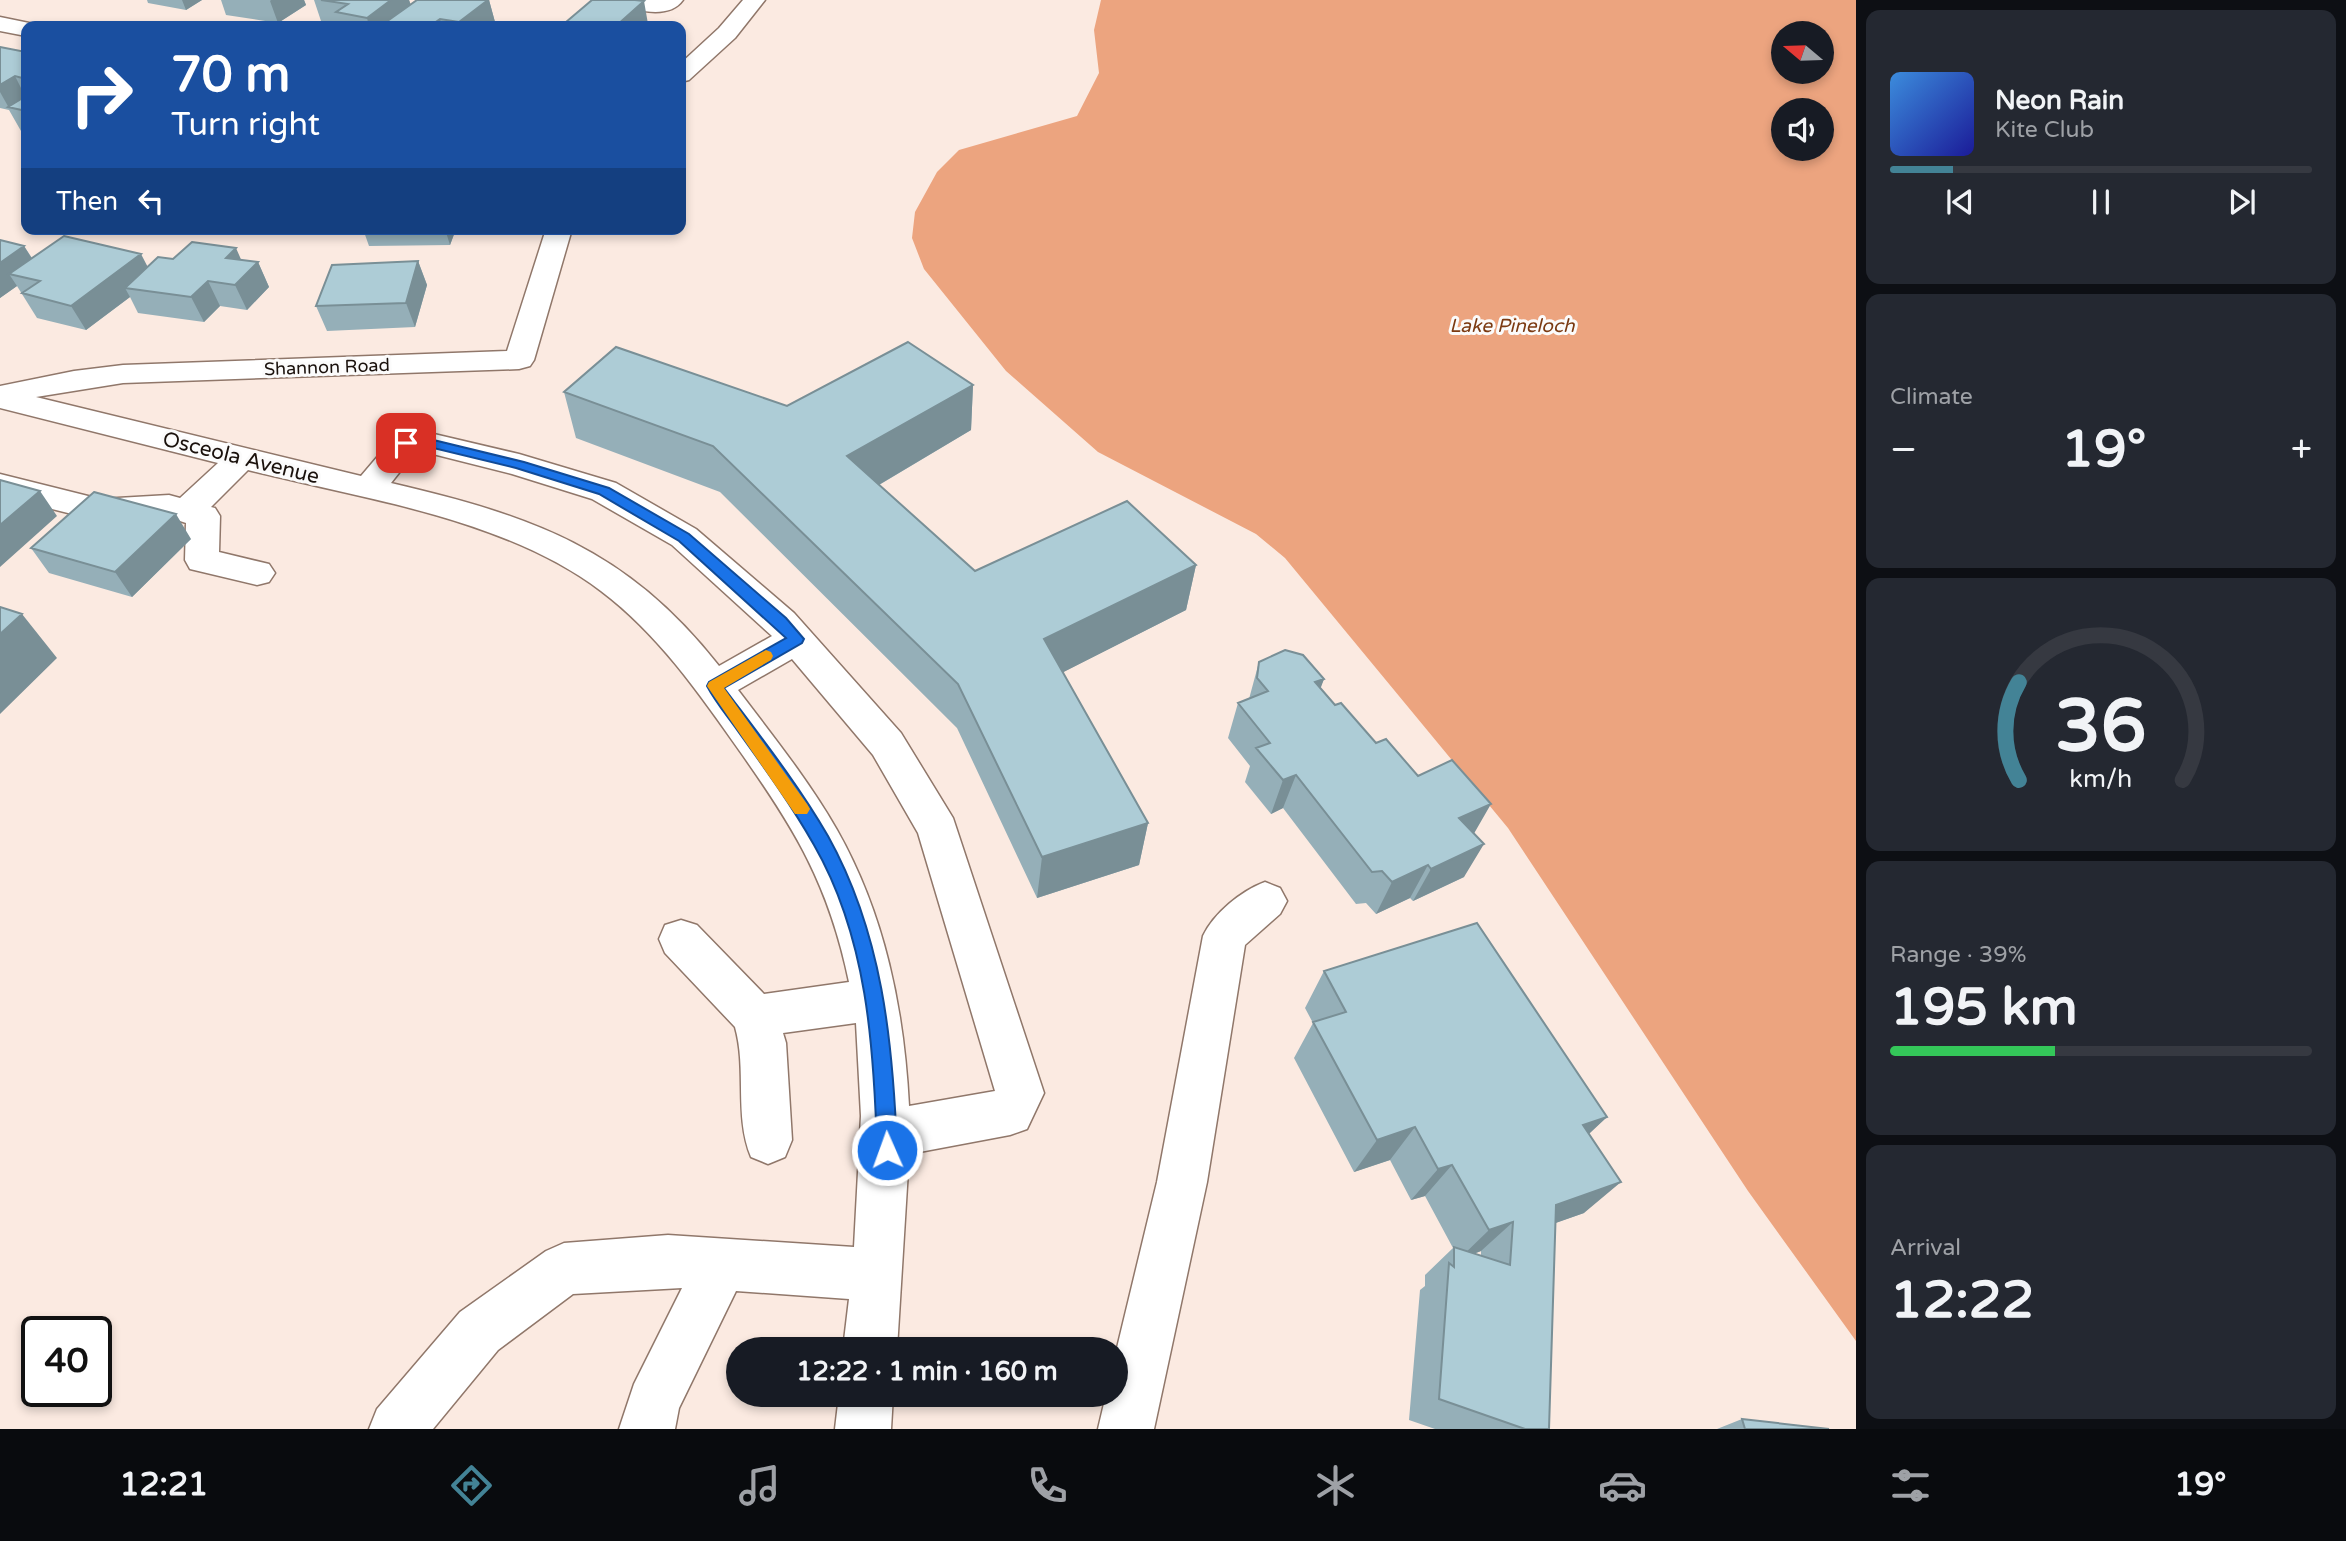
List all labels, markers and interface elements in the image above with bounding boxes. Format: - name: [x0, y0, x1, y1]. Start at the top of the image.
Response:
- north arrow: [1771, 21, 1834, 84]
- map controls: [1771, 21, 1834, 161]
- text: 70 m: [171, 46, 290, 105]
- icon: right: [56, 49, 147, 140]
- text: Neon Rain: [1995, 85, 2124, 116]
- button: sound: [1771, 98, 1834, 161]
- text: Turn right: [171, 106, 320, 144]
- text: Kite Club: [1995, 116, 2094, 144]
- icon: left: [132, 182, 170, 220]
- icon: previous: [1941, 183, 1979, 221]
- icon: pause: [2082, 183, 2120, 221]
- icon: next: [2223, 183, 2261, 221]
- text: Then: [56, 186, 118, 217]
- water label: Lake Pineloch: [1449, 315, 1575, 337]
- street label: Shannon Road: [264, 354, 390, 380]
- text: Climate: [1890, 383, 1973, 411]
- pin: [376, 413, 436, 473]
- text: 19°: [2061, 418, 2146, 481]
- icon: arrive: [387, 424, 425, 462]
- street label: Osceola Avenue: [160, 426, 322, 490]
- text: −: [1890, 427, 1917, 473]
- text: +: [2291, 427, 2312, 473]
- text: 36: [2055, 684, 2147, 772]
- text: km/h: [2070, 764, 2132, 794]
- text: Range · 39%: [1890, 941, 2026, 969]
- text: 195 km: [1890, 976, 2078, 1039]
- position arrow: [850, 1113, 924, 1187]
- text: Arrival: [1890, 1234, 1961, 1262]
- text: 12:22: [1890, 1269, 2034, 1332]
- speed limit sign: 40: [21, 1316, 112, 1407]
- text: 12:22 · 1 min · 160 m: [796, 1356, 1058, 1387]
- icon: directions: [447, 1461, 496, 1510]
- icon: music: [735, 1461, 784, 1510]
- icon: phone: [1023, 1461, 1072, 1510]
- icon: climate: [1311, 1461, 1360, 1510]
- icon: car: [1598, 1461, 1647, 1510]
- icon: filters: [1886, 1461, 1935, 1510]
- text: 12:21: [119, 1466, 208, 1504]
- text: 19°: [2174, 1466, 2226, 1504]

